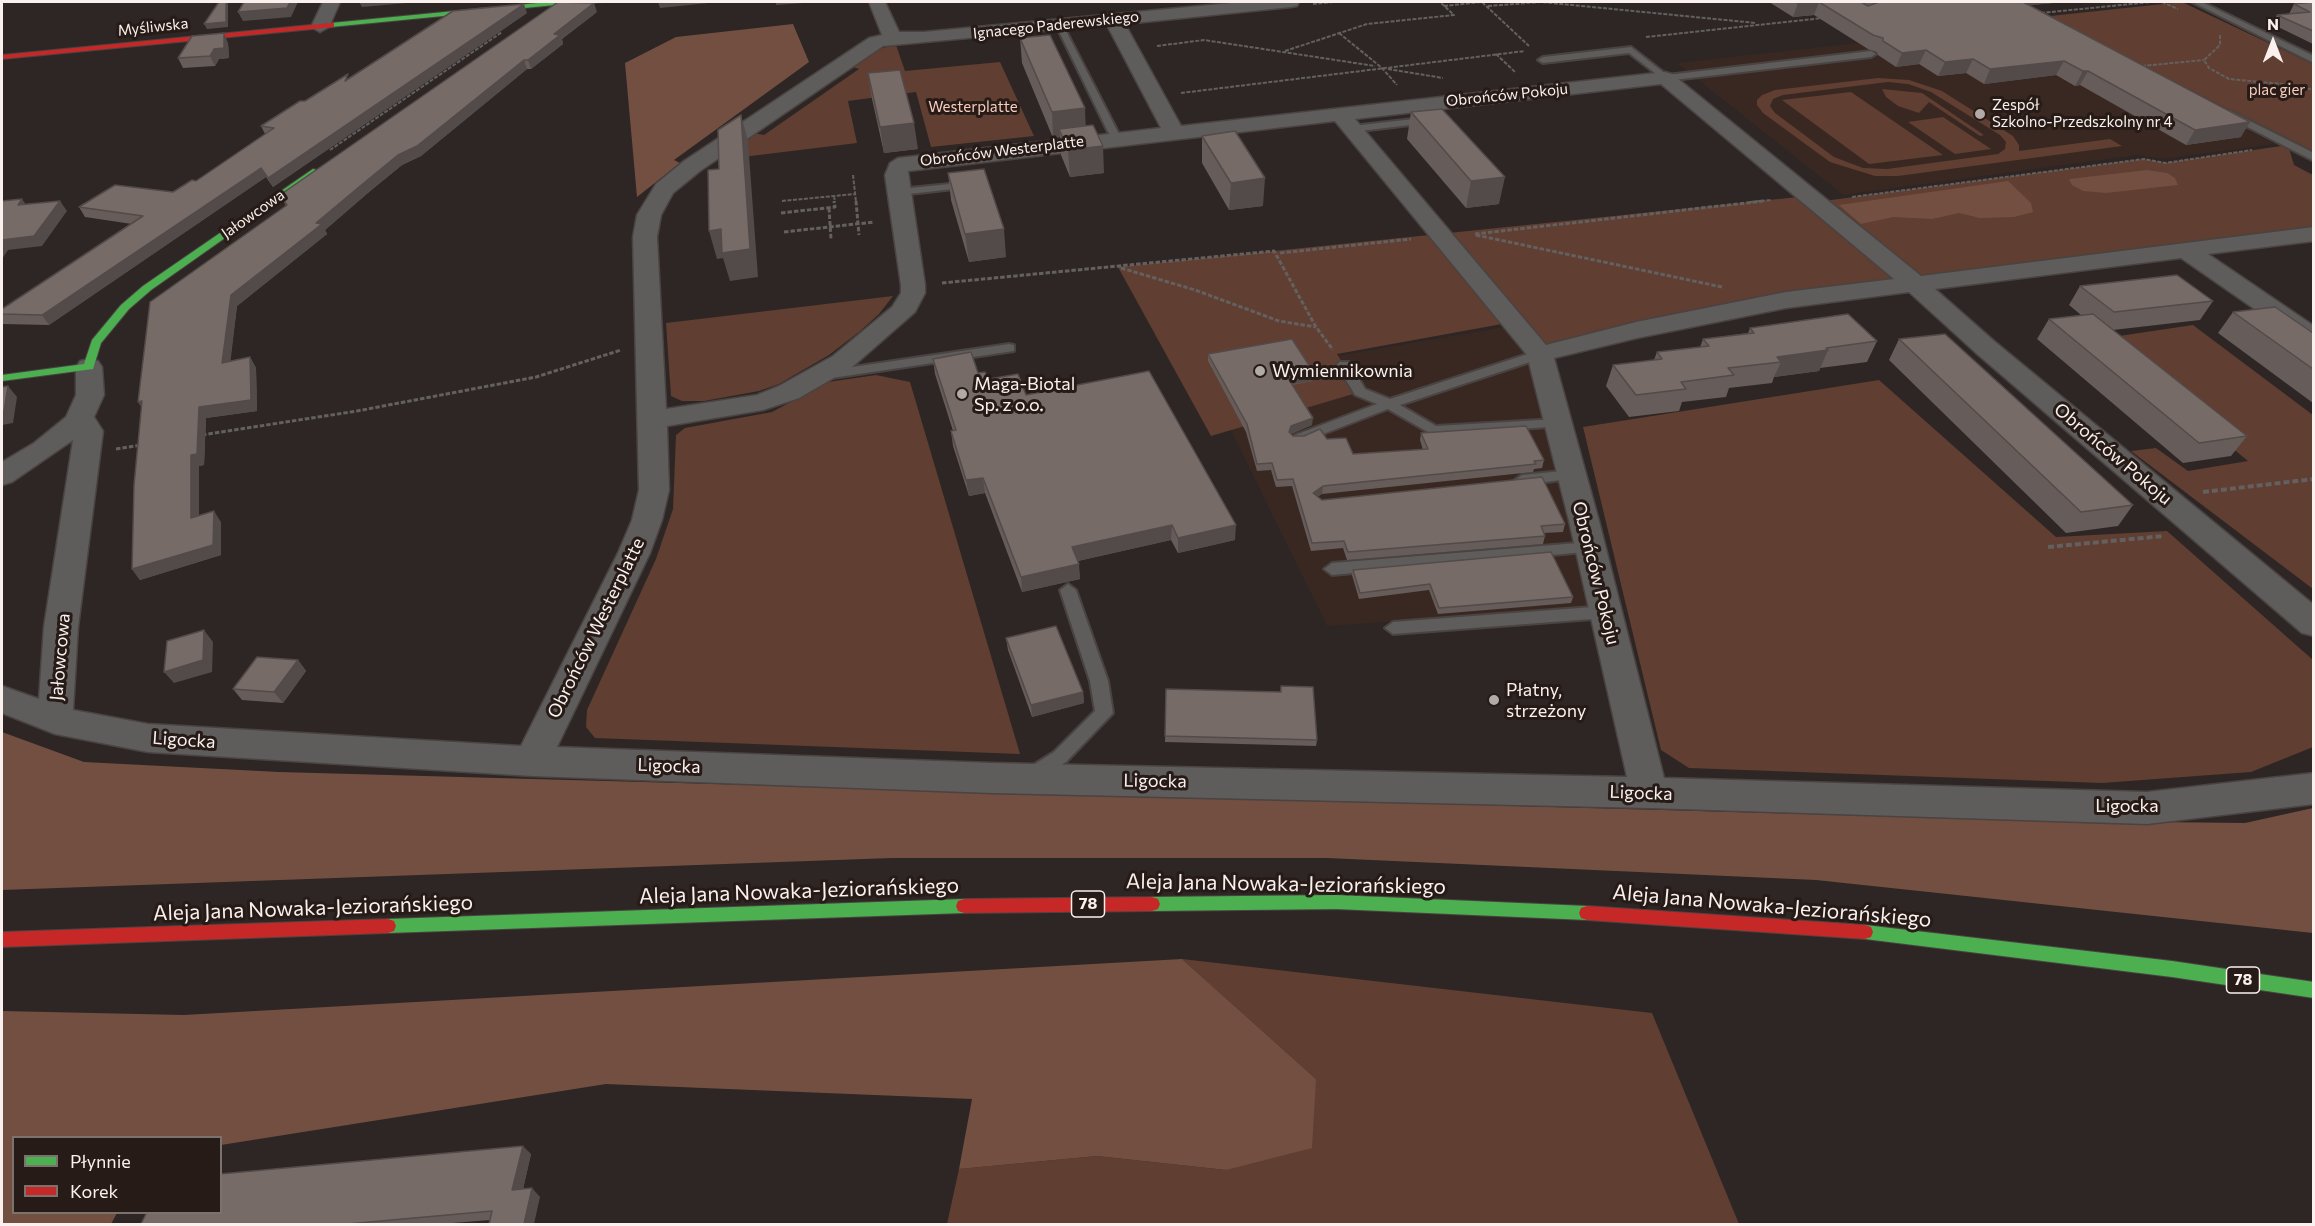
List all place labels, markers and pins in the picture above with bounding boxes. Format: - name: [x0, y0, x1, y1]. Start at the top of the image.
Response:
- place label: Zespół Szkolno-Przedszkolny nr 4: [1992, 96, 2172, 131]
- marker: Zespół Szkolno-Przedszkolny nr 4: [1973, 107, 1987, 121]
- place label: Wymiennikownia: [1272, 360, 1413, 382]
- marker: Wymiennikownia: [1253, 364, 1267, 378]
- place label: Maga-Biotal Sp. z o.o.: [974, 373, 1075, 416]
- marker: Maga-Biotal Sp. z o.o.: [955, 387, 969, 401]
- place label: Płatny, strzeżony: [1506, 679, 1586, 722]
- marker: Płatny, strzeżony: [1487, 693, 1501, 707]

